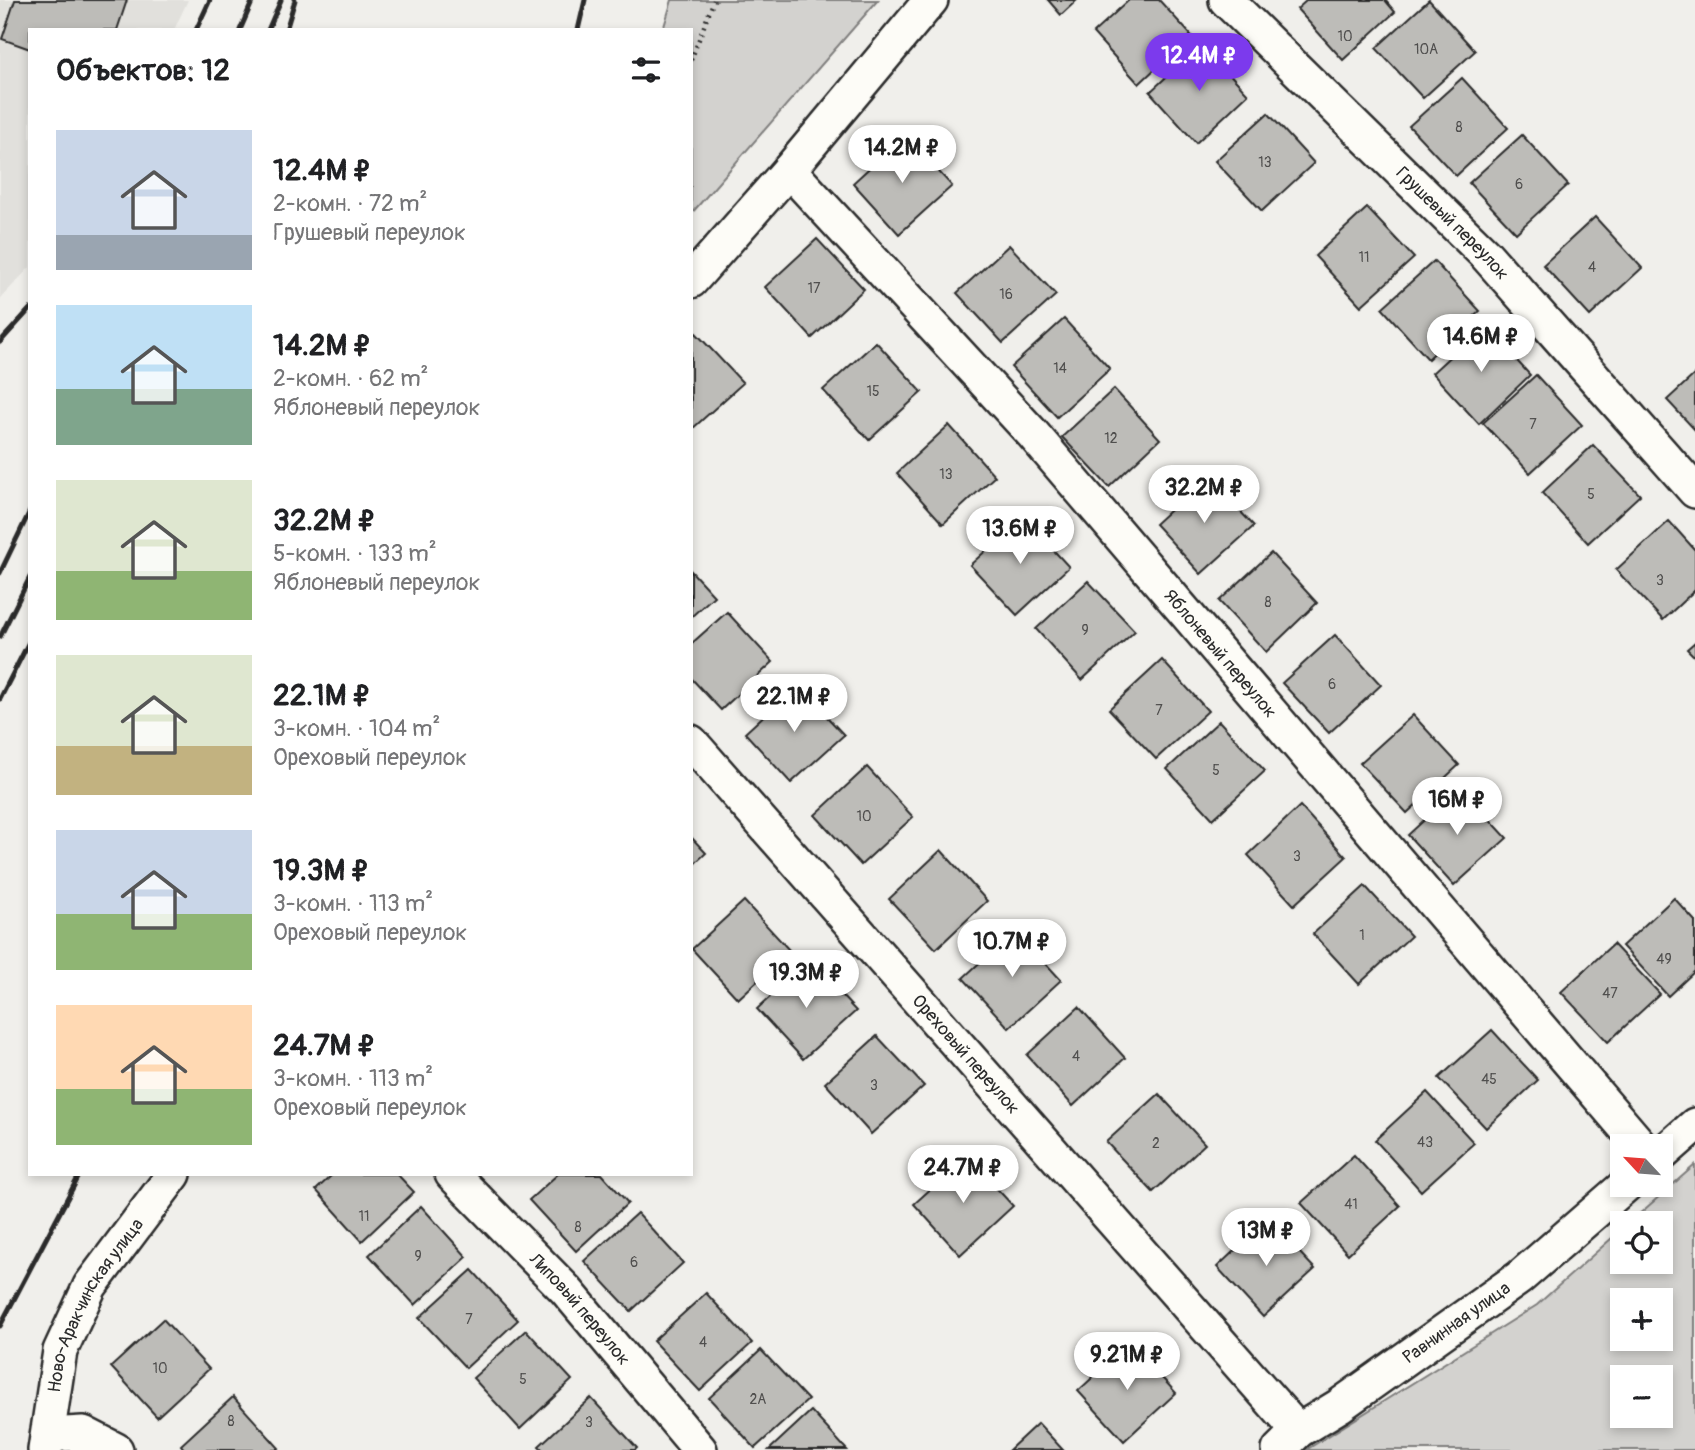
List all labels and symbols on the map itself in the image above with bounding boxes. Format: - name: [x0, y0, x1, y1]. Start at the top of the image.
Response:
- house number: 10: [1337, 28, 1353, 45]
- pin: 12.4M ₽: [1134, 34, 1264, 93]
- house number: 10А: [1414, 41, 1438, 58]
- house number: 8: [1455, 119, 1463, 136]
- pin: 14.2M ₽: [837, 125, 967, 185]
- house number: 13: [1258, 154, 1272, 171]
- street label: Грушевый переулок: [1391, 162, 1514, 285]
- house number: 6: [1515, 176, 1523, 193]
- house number: 11: [1359, 249, 1369, 266]
- house number: 4: [1588, 259, 1596, 276]
- house number: 17: [808, 280, 821, 297]
- house number: 16: [999, 286, 1013, 303]
- pin: 14.6M ₽: [1416, 314, 1546, 374]
- house number: 14: [1053, 360, 1067, 377]
- house number: 15: [866, 383, 880, 400]
- house number: 7: [1529, 416, 1537, 433]
- house number: 12: [1104, 430, 1118, 447]
- house number: 13: [939, 466, 953, 483]
- pin: 32.2M ₽: [1139, 466, 1269, 525]
- house number: 5: [1587, 486, 1595, 503]
- pin: 13.6M ₽: [955, 506, 1085, 566]
- house number: 3: [1656, 572, 1664, 589]
- street label: Яблоневый переулок: [1158, 585, 1281, 723]
- house number: 8: [1264, 594, 1272, 611]
- house number: 9: [1081, 622, 1089, 639]
- pin: 22.1M ₽: [729, 674, 859, 734]
- house number: 6: [1328, 676, 1336, 693]
- house number: 7: [1155, 702, 1163, 719]
- house number: 5: [1212, 762, 1220, 779]
- pin: 16M ₽: [1408, 778, 1506, 837]
- house number: 10: [856, 808, 872, 825]
- house number: 3: [1293, 848, 1301, 865]
- pin: 10.7M ₽: [947, 920, 1077, 979]
- house number: 1: [1359, 927, 1365, 944]
- pin: 19.3M ₽: [741, 950, 871, 1010]
- house number: 49: [1656, 951, 1672, 968]
- house number: 47: [1602, 985, 1618, 1002]
- street label: Ореховый переулок: [907, 990, 1024, 1119]
- house number: 4: [1072, 1048, 1080, 1065]
- house number: 45: [1481, 1071, 1497, 1088]
- house number: 3: [870, 1077, 878, 1094]
- house number: 43: [1417, 1134, 1433, 1151]
- north arrow: [1610, 1134, 1673, 1197]
- house number: 2: [1152, 1135, 1160, 1152]
- pin: 24.7M ₽: [898, 1146, 1028, 1205]
- house number: 41: [1344, 1196, 1358, 1213]
- house number: 11: [359, 1208, 369, 1225]
- pin: 13M ₽: [1217, 1208, 1315, 1268]
- street label: Ново-Аракчинская улица: [43, 1214, 149, 1394]
- house number: 8: [574, 1219, 582, 1236]
- house number: 9: [414, 1248, 422, 1265]
- street label: Липовый переулок: [523, 1248, 635, 1370]
- house number: 6: [630, 1254, 638, 1271]
- street label: Равнинная улица: [1398, 1277, 1515, 1369]
- house number: 7: [465, 1311, 473, 1328]
- pin: 9.21M ₽: [1062, 1332, 1192, 1392]
- house number: 4: [699, 1334, 707, 1351]
- house number: 10: [152, 1360, 168, 1377]
- house number: 5: [519, 1371, 527, 1388]
- house number: 2А: [750, 1391, 766, 1408]
- house number: 8: [227, 1413, 235, 1430]
- house number: 3: [585, 1414, 593, 1431]

